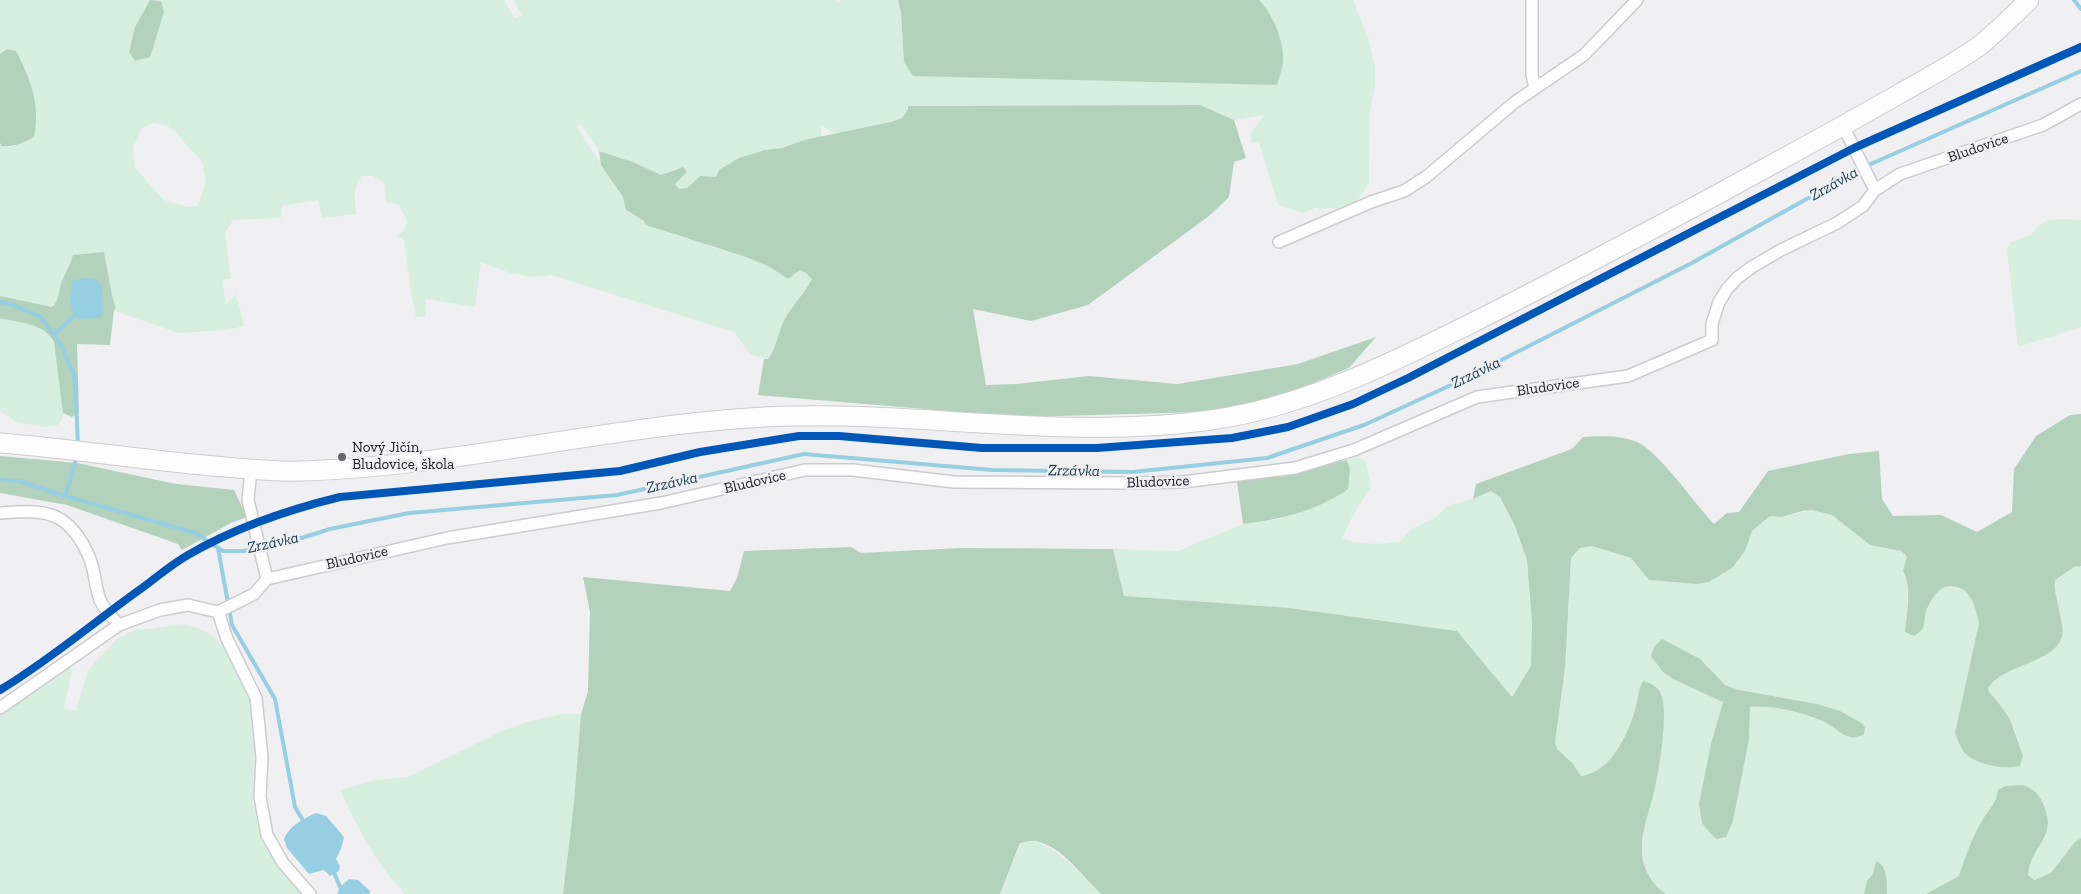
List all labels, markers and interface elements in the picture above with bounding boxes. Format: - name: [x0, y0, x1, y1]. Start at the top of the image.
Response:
- street label: Bludovice: [1945, 129, 2011, 167]
- water label: Zrzávka: [1807, 163, 1861, 205]
- water label: Zrzávka: [1448, 353, 1504, 393]
- street label: Bludovice: [1516, 374, 1580, 400]
- place label: Nový Jičín, Bludovice, škola: [352, 439, 454, 474]
- marker: Nový Jičín, Bludovice, škola: [336, 451, 348, 463]
- water label: Zrzávka: [1048, 461, 1100, 481]
- street label: Bludovice: [722, 466, 788, 498]
- water label: Zrzávka: [645, 468, 699, 498]
- street label: Bludovice: [1126, 472, 1190, 492]
- water label: Zrzávka: [246, 528, 300, 558]
- street label: Bludovice: [324, 542, 390, 574]

